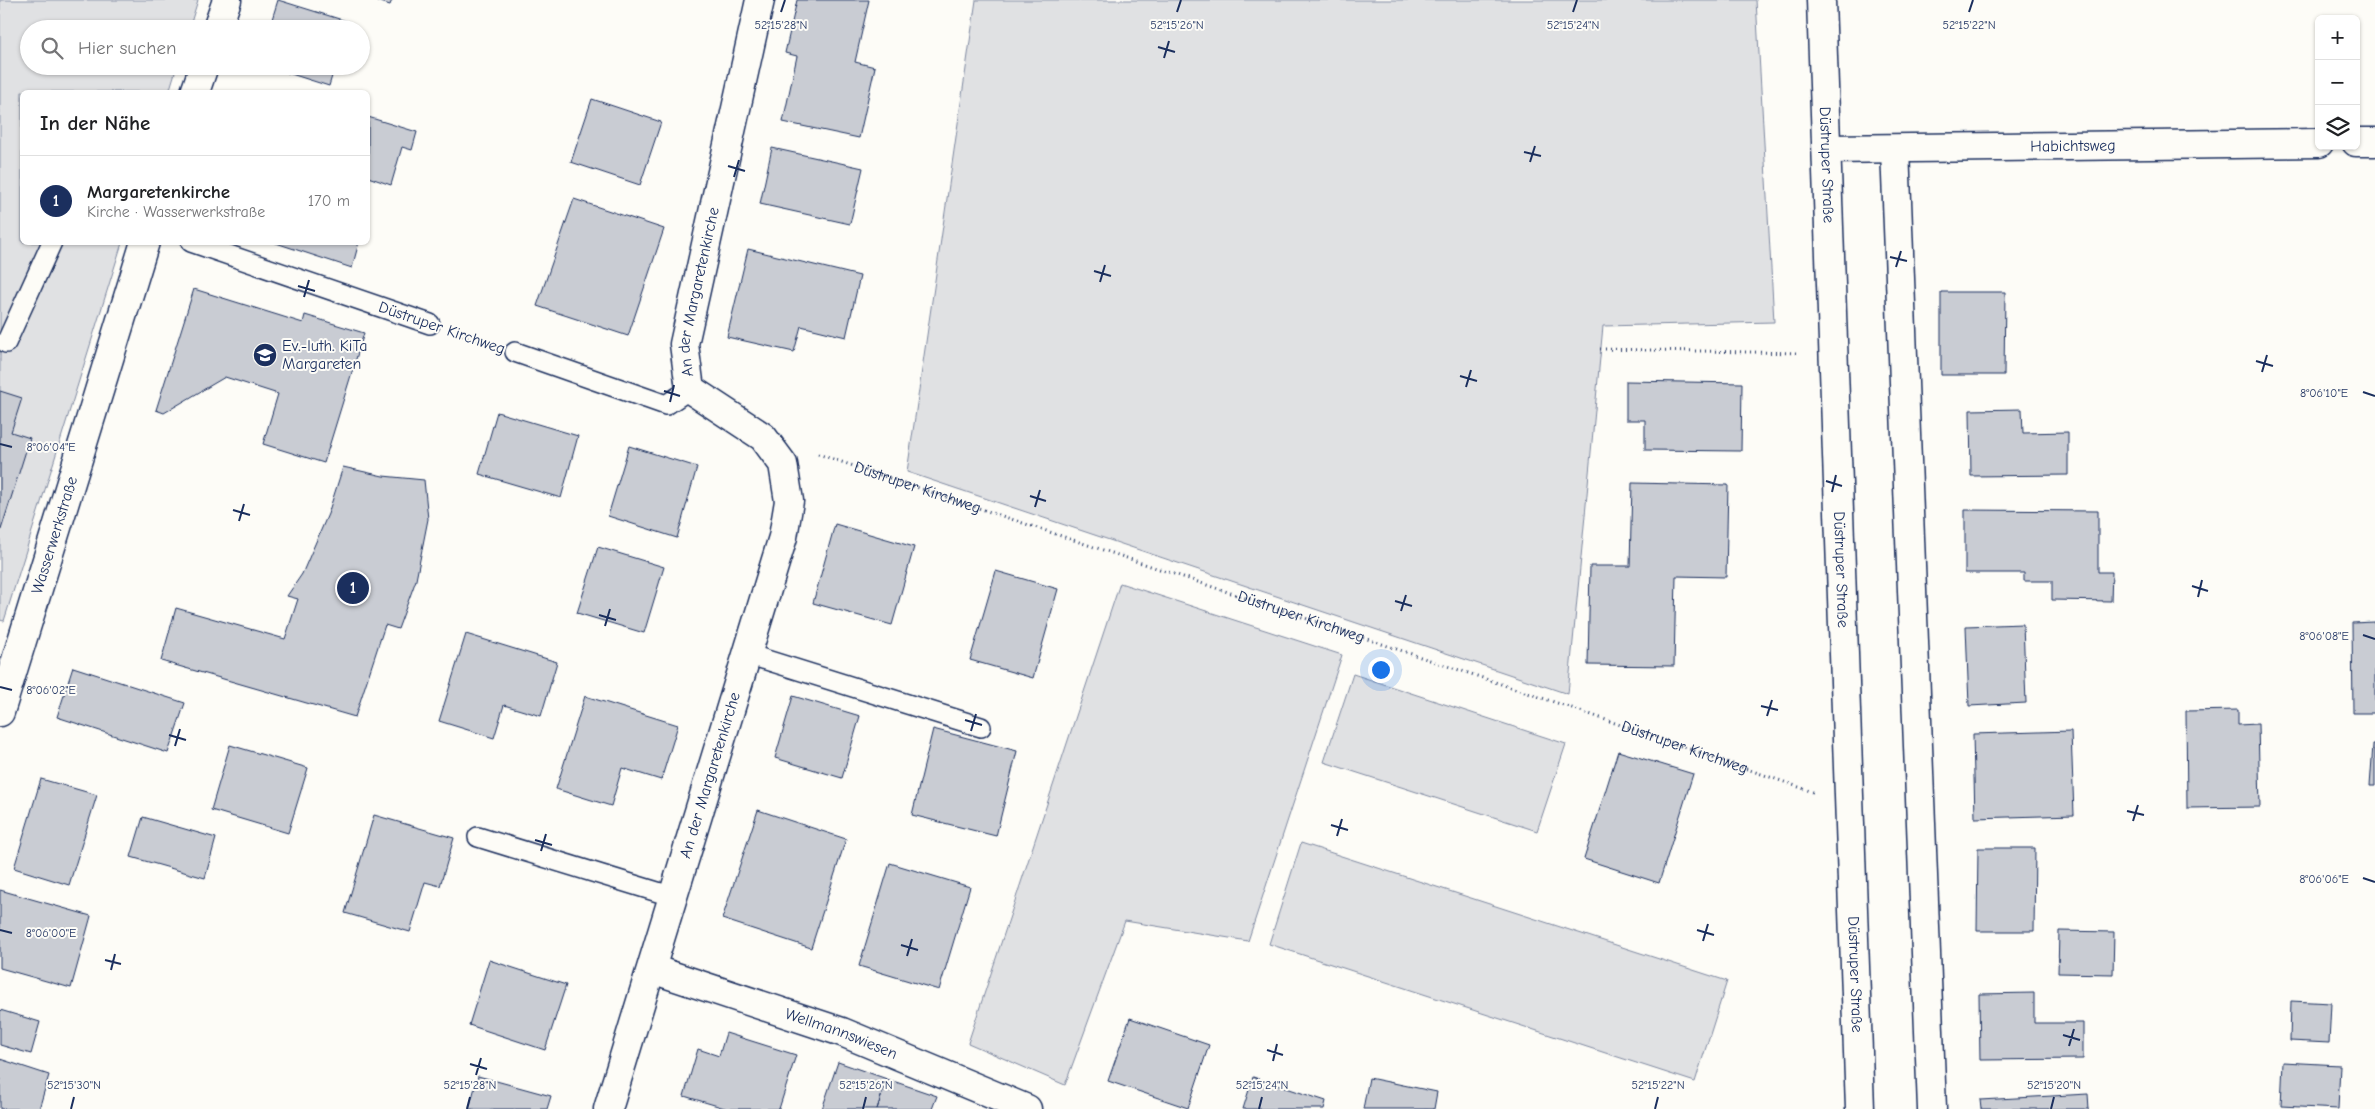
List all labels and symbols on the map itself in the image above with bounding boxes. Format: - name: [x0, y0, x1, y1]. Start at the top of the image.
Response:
- text: 52°15'28"N: [754, 18, 808, 32]
- text: 52°15'26"N: [1150, 18, 1204, 32]
- text: 52°15'24"N: [1547, 18, 1599, 32]
- text: 52°15'22"N: [1942, 18, 1996, 32]
- street label: Düstruper Straße: [1816, 106, 1838, 223]
- street label: Habichtsweg: [2030, 136, 2116, 156]
- street label: An der Margaretenkirche: [675, 205, 723, 378]
- street label: Düstruper Kirchweg: [376, 298, 508, 358]
- place label: Ev.-luth. KiTa Margareten: [282, 337, 368, 373]
- school or university icon: Ev.-luth. KiTa Margareten: [252, 342, 278, 368]
- text: 8°06'10"E: [2300, 386, 2348, 400]
- text: 8°06'04"E: [27, 440, 75, 454]
- street label: Düstruper Kirchweg: [852, 458, 983, 517]
- street label: Wasserwerkstraße: [28, 474, 81, 596]
- street label: Düstruper Straße: [1830, 511, 1852, 628]
- pin: 1: [337, 569, 369, 607]
- street label: Düstruper Kirchweg: [1235, 587, 1367, 647]
- text: 8°06'08"E: [2299, 629, 2349, 643]
- your location: [1368, 657, 1394, 683]
- text: 8°06'02"E: [26, 683, 76, 697]
- street label: An der Margaretenkirche: [676, 690, 744, 861]
- street label: Düstruper Kirchweg: [1619, 717, 1750, 778]
- text: 8°06'06"E: [2299, 872, 2349, 886]
- street label: Düstruper Straße: [1844, 916, 1866, 1033]
- text: 8°06'00"E: [26, 926, 76, 940]
- street label: Wellmannswiesen: [783, 1005, 900, 1063]
- text: 52°15'30"N: [47, 1078, 101, 1092]
- text: 52°15'28"N: [443, 1078, 497, 1092]
- text: 52°15'26"N: [839, 1078, 893, 1092]
- text: 52°15'24"N: [1236, 1078, 1288, 1092]
- text: 52°15'22"N: [1631, 1078, 1685, 1092]
- text: 52°15'20"N: [2027, 1078, 2081, 1092]

